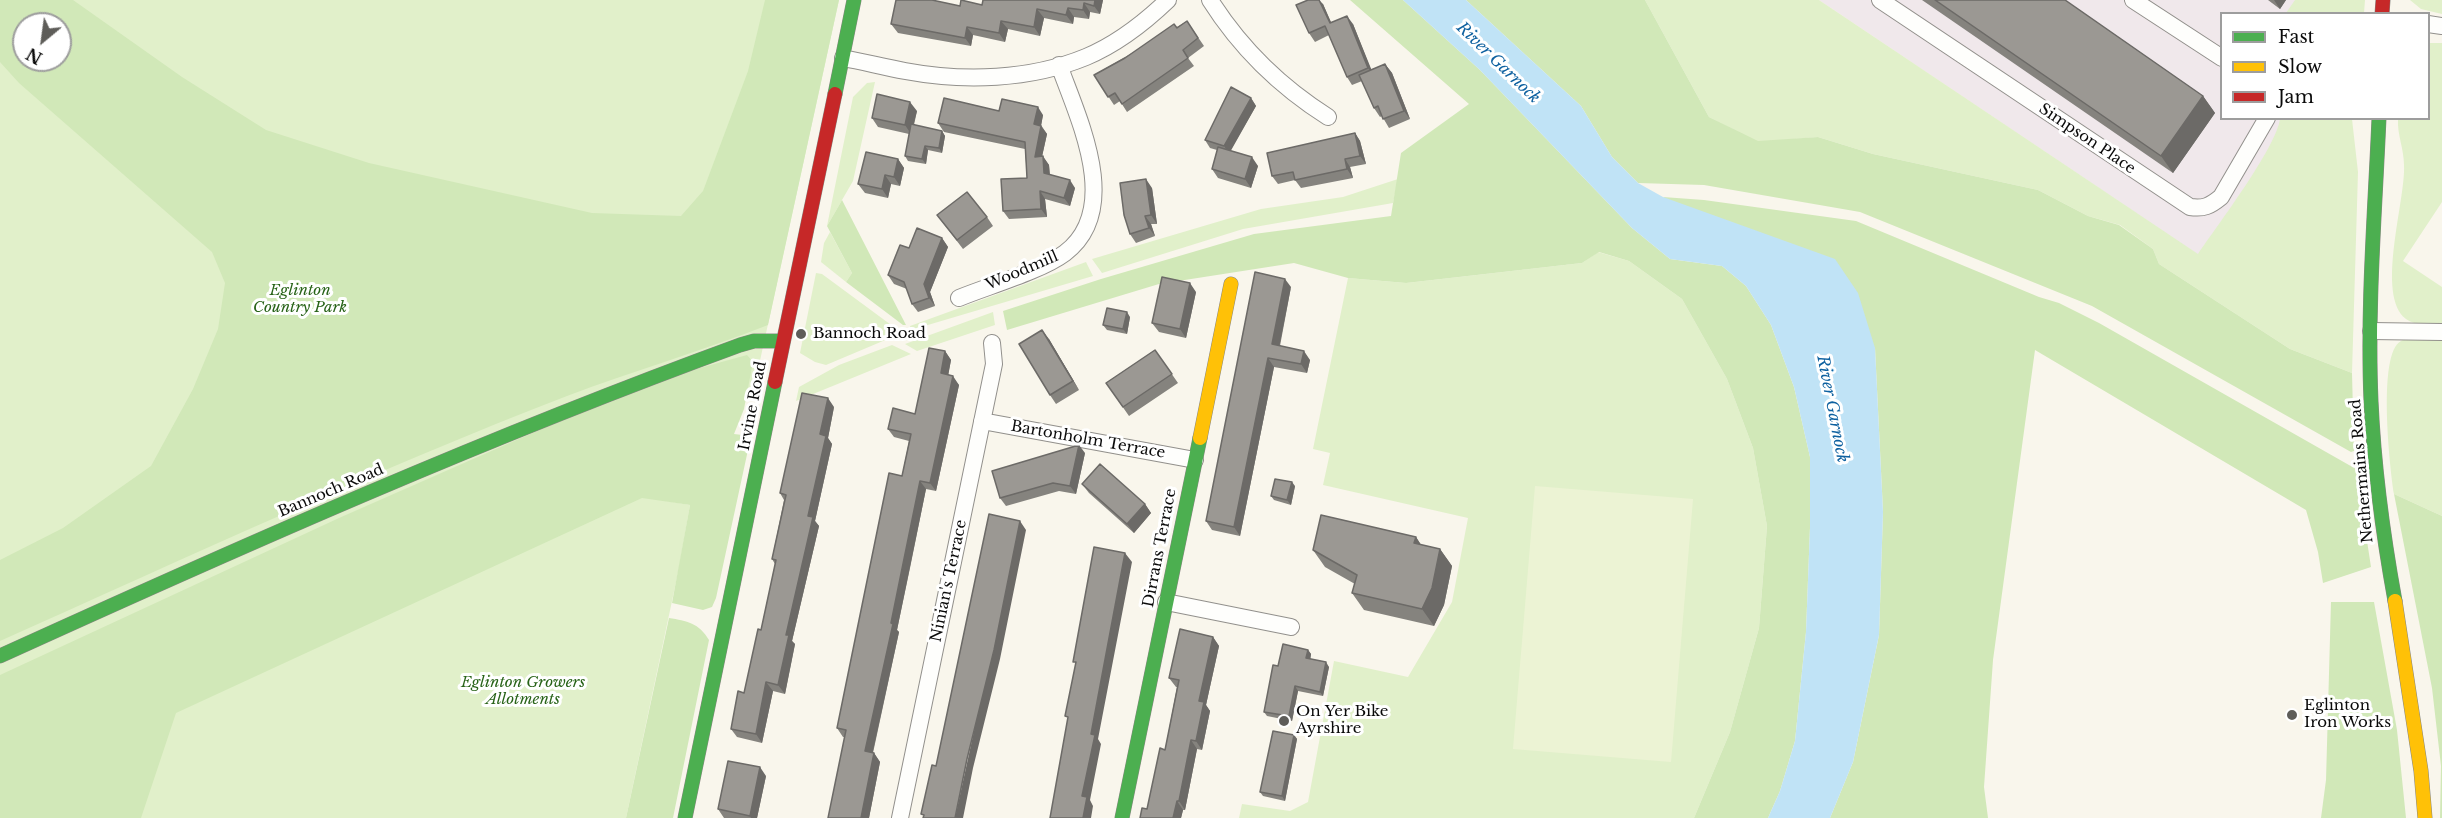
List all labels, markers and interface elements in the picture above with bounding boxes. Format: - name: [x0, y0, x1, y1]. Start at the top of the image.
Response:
- north arrow: [12, 12, 72, 72]
- legend: [2220, 12, 2430, 120]
- water label: River Garnock: [1452, 18, 1544, 108]
- text: Fast: [2278, 26, 2314, 48]
- text: N: [23, 44, 46, 68]
- text: Slow: [2278, 56, 2322, 78]
- text: Jam: [2278, 86, 2314, 108]
- street label: Simpson Place: [2035, 100, 2139, 178]
- street label: Woodmill: [983, 248, 1061, 294]
- park label: Eglinton Country Park: [253, 282, 347, 317]
- place label: Bannoch Road: [813, 325, 926, 343]
- marker: Bannoch Road: [794, 327, 808, 341]
- water label: River Garnock: [1812, 354, 1852, 464]
- street label: Irvine Road: [736, 360, 770, 452]
- street label: Nethermains Road: [2347, 398, 2377, 544]
- street label: Bartonholm Terrace: [1009, 418, 1167, 462]
- street label: Bannoch Road: [276, 461, 386, 521]
- street label: Dirrans Terrace: [1140, 487, 1180, 609]
- street label: Ninian's Terrace: [927, 518, 971, 644]
- park label: Eglinton Growers Allotments: [461, 674, 585, 709]
- place label: Eglinton Iron Works: [2304, 697, 2391, 732]
- place label: On Yer Bike Ayrshire: [1296, 703, 1388, 738]
- marker: Eglinton Iron Works: [2285, 708, 2299, 722]
- marker: On Yer Bike Ayrshire: [1277, 714, 1291, 728]

